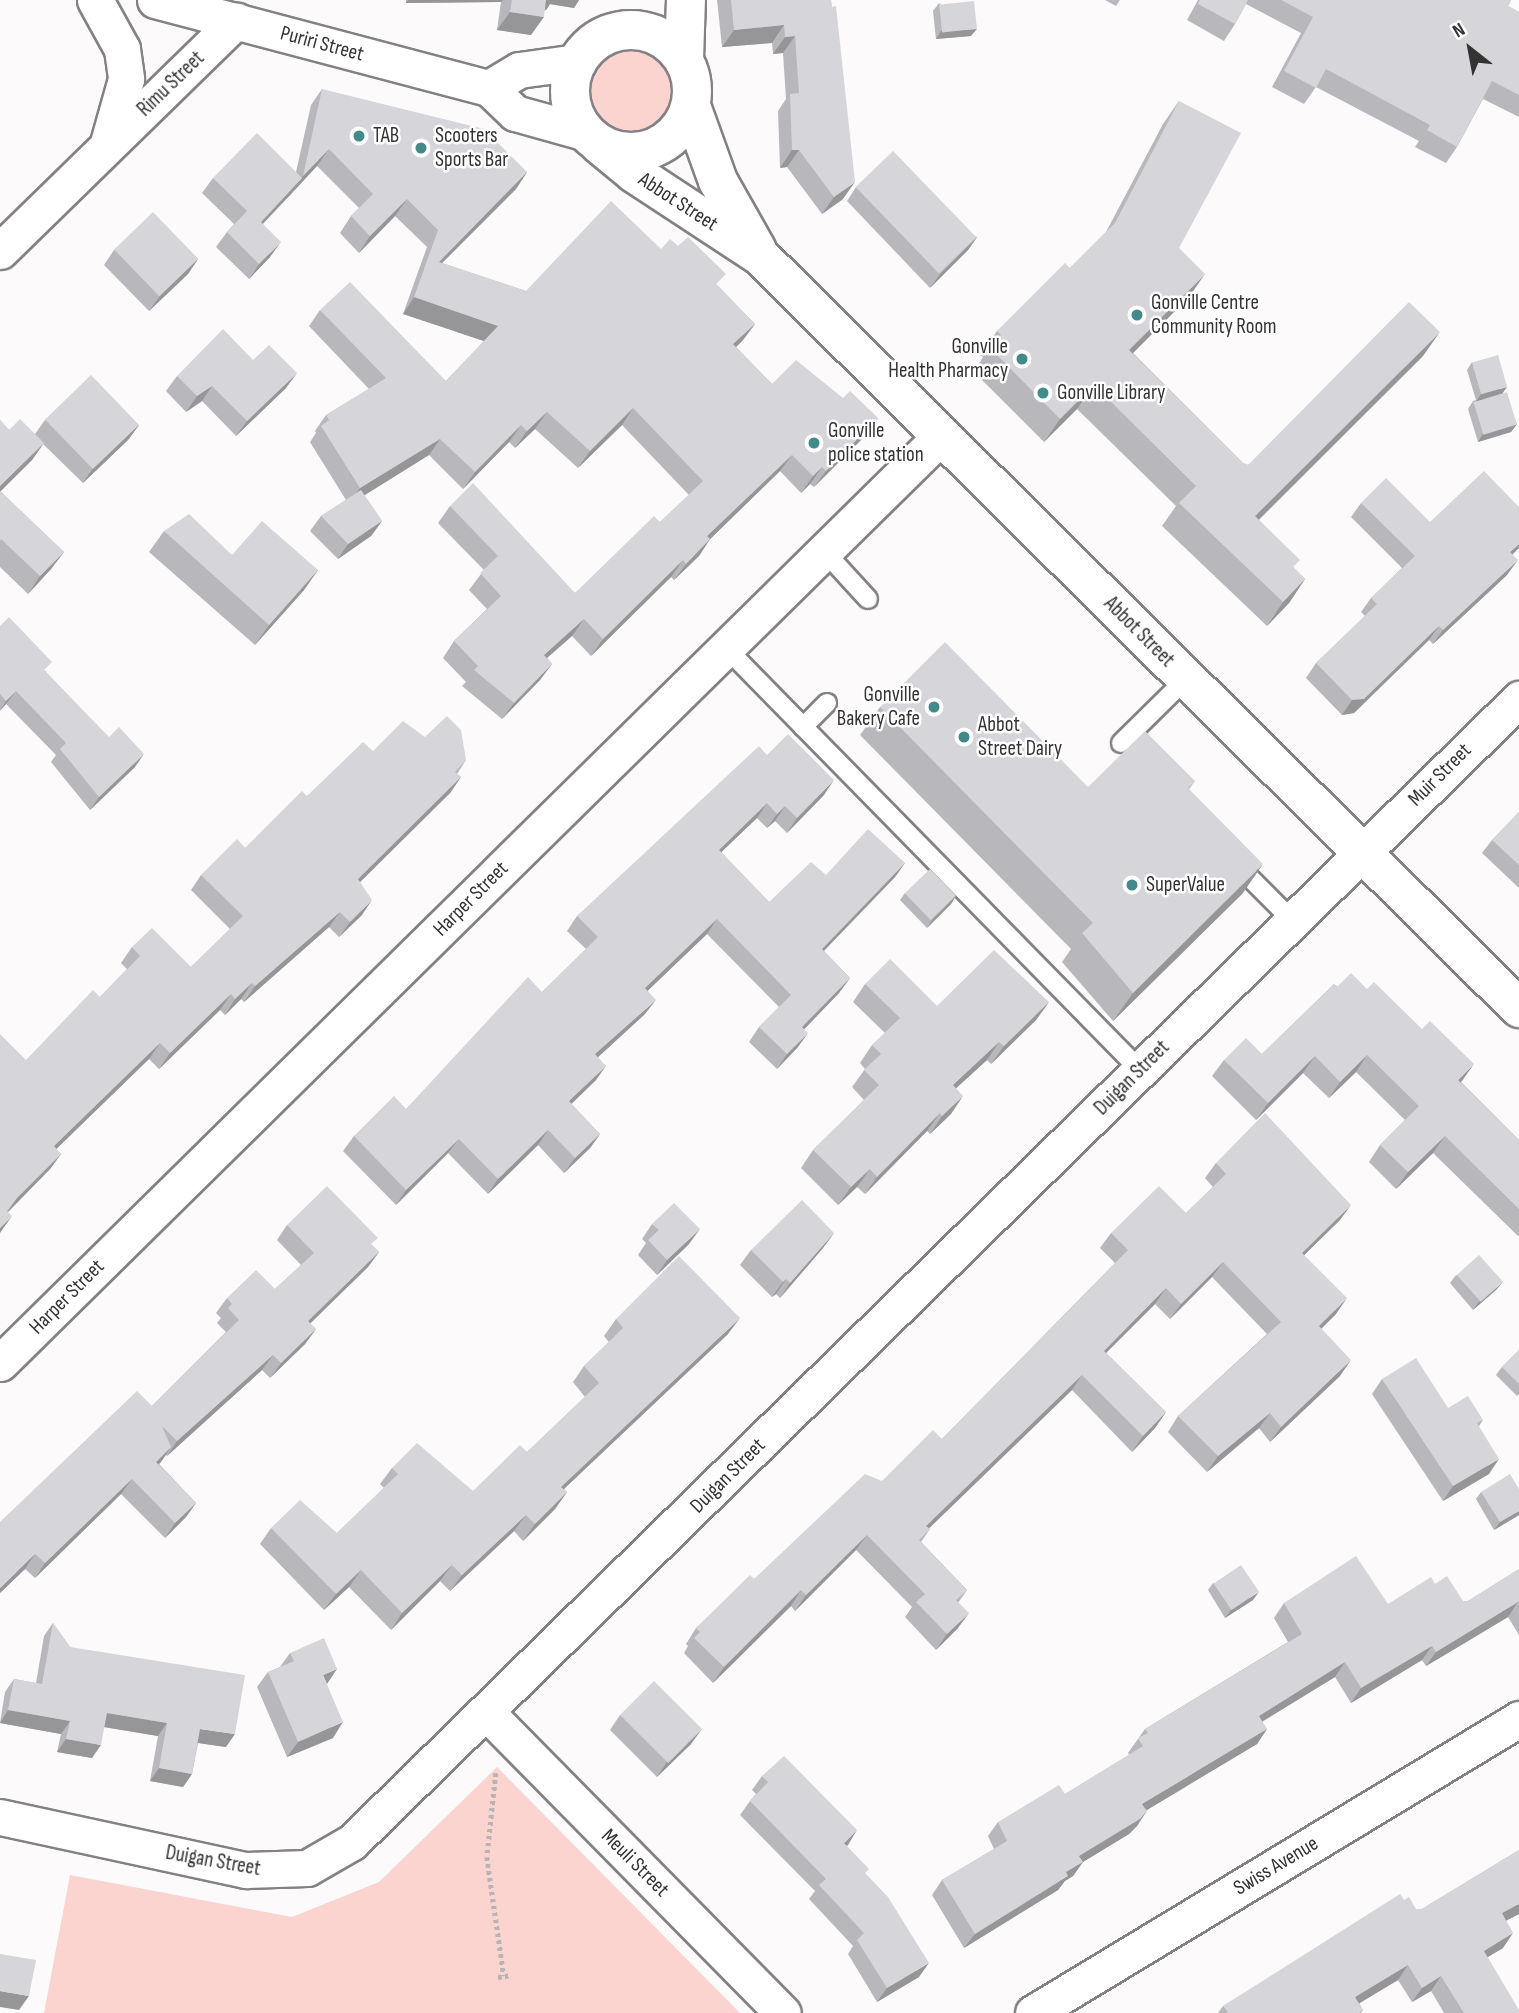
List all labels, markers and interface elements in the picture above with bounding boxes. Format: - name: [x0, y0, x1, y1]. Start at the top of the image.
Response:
- north arrow: [1435, 14, 1505, 84]
- text: N: [1449, 18, 1469, 43]
- street label: Puriri Street: [278, 21, 366, 67]
- street label: Rimu Street: [132, 46, 210, 122]
- place label: TAB: [373, 123, 399, 149]
- place label: Scooters Sports Bar: [435, 123, 508, 173]
- marker: TAB: [351, 128, 367, 144]
- marker: Scooters Sports Bar: [413, 140, 429, 156]
- street label: Abbot Street: [634, 167, 722, 237]
- place label: Gonville Centre Community Room: [1151, 290, 1277, 340]
- marker: Gonville Centre Community Room: [1129, 307, 1145, 323]
- place label: Gonville Health Pharmacy: [888, 334, 1008, 384]
- marker: Gonville Health Pharmacy: [1014, 351, 1030, 367]
- place label: Gonville Library: [1057, 380, 1165, 406]
- marker: Gonville Library: [1035, 385, 1051, 401]
- place label: Gonville police station: [828, 418, 924, 468]
- marker: Gonville police station: [806, 435, 822, 451]
- street label: Abbot Street: [1098, 591, 1180, 673]
- place label: Gonville Bakery Cafe: [837, 682, 920, 732]
- marker: Gonville Bakery Cafe: [926, 699, 942, 715]
- place label: Abbot Street Dairy: [978, 712, 1062, 762]
- marker: Abbot Street Dairy: [956, 729, 972, 745]
- street label: Muir Street: [1403, 738, 1477, 812]
- street label: Harper Street: [428, 856, 514, 942]
- place label: SuperValue: [1146, 872, 1225, 898]
- marker: SuperValue: [1124, 877, 1140, 893]
- street label: Duigan Street: [1089, 1035, 1175, 1121]
- street label: Harper Street: [24, 1254, 110, 1340]
- street label: Duigan Street: [685, 1433, 771, 1519]
- street label: Meuli Street: [596, 1824, 674, 1902]
- street label: Swiss Avenue: [1229, 1831, 1323, 1901]
- street label: Duigan Street: [164, 1840, 262, 1882]

